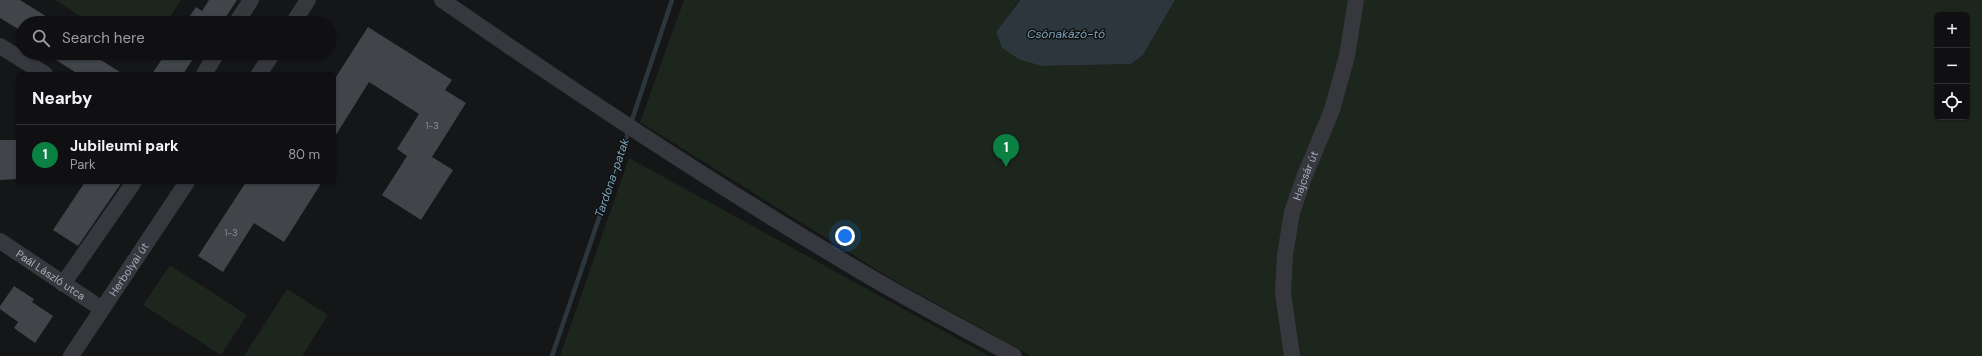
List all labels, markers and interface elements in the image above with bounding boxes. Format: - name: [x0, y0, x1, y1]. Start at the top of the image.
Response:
- map controls: [1934, 12, 1970, 120]
- button: +: [1934, 12, 1970, 48]
- search box: [16, 16, 336, 60]
- water label: Csónakázó-tó: [1027, 26, 1105, 42]
- icon: search: [30, 27, 52, 49]
- text: Search here: [62, 28, 145, 48]
- button: −: [1934, 48, 1970, 84]
- button: locate: [1934, 84, 1970, 120]
- text: Nearby: [32, 87, 92, 109]
- house number: 1-3: [426, 120, 439, 132]
- pin: 1: [993, 134, 1019, 167]
- text: Jubileumi park: [70, 136, 179, 156]
- water label: Tardona-patak: [591, 136, 633, 220]
- text: 1: [43, 146, 47, 163]
- text: 80 m: [288, 146, 320, 163]
- street label: Hajcsár út: [1290, 149, 1321, 202]
- text: Park: [70, 156, 96, 173]
- your location: [835, 226, 855, 246]
- house number: 1-3: [225, 227, 238, 239]
- street label: Herbolyai út: [106, 240, 152, 299]
- street label: Paál László utca: [13, 247, 88, 303]

